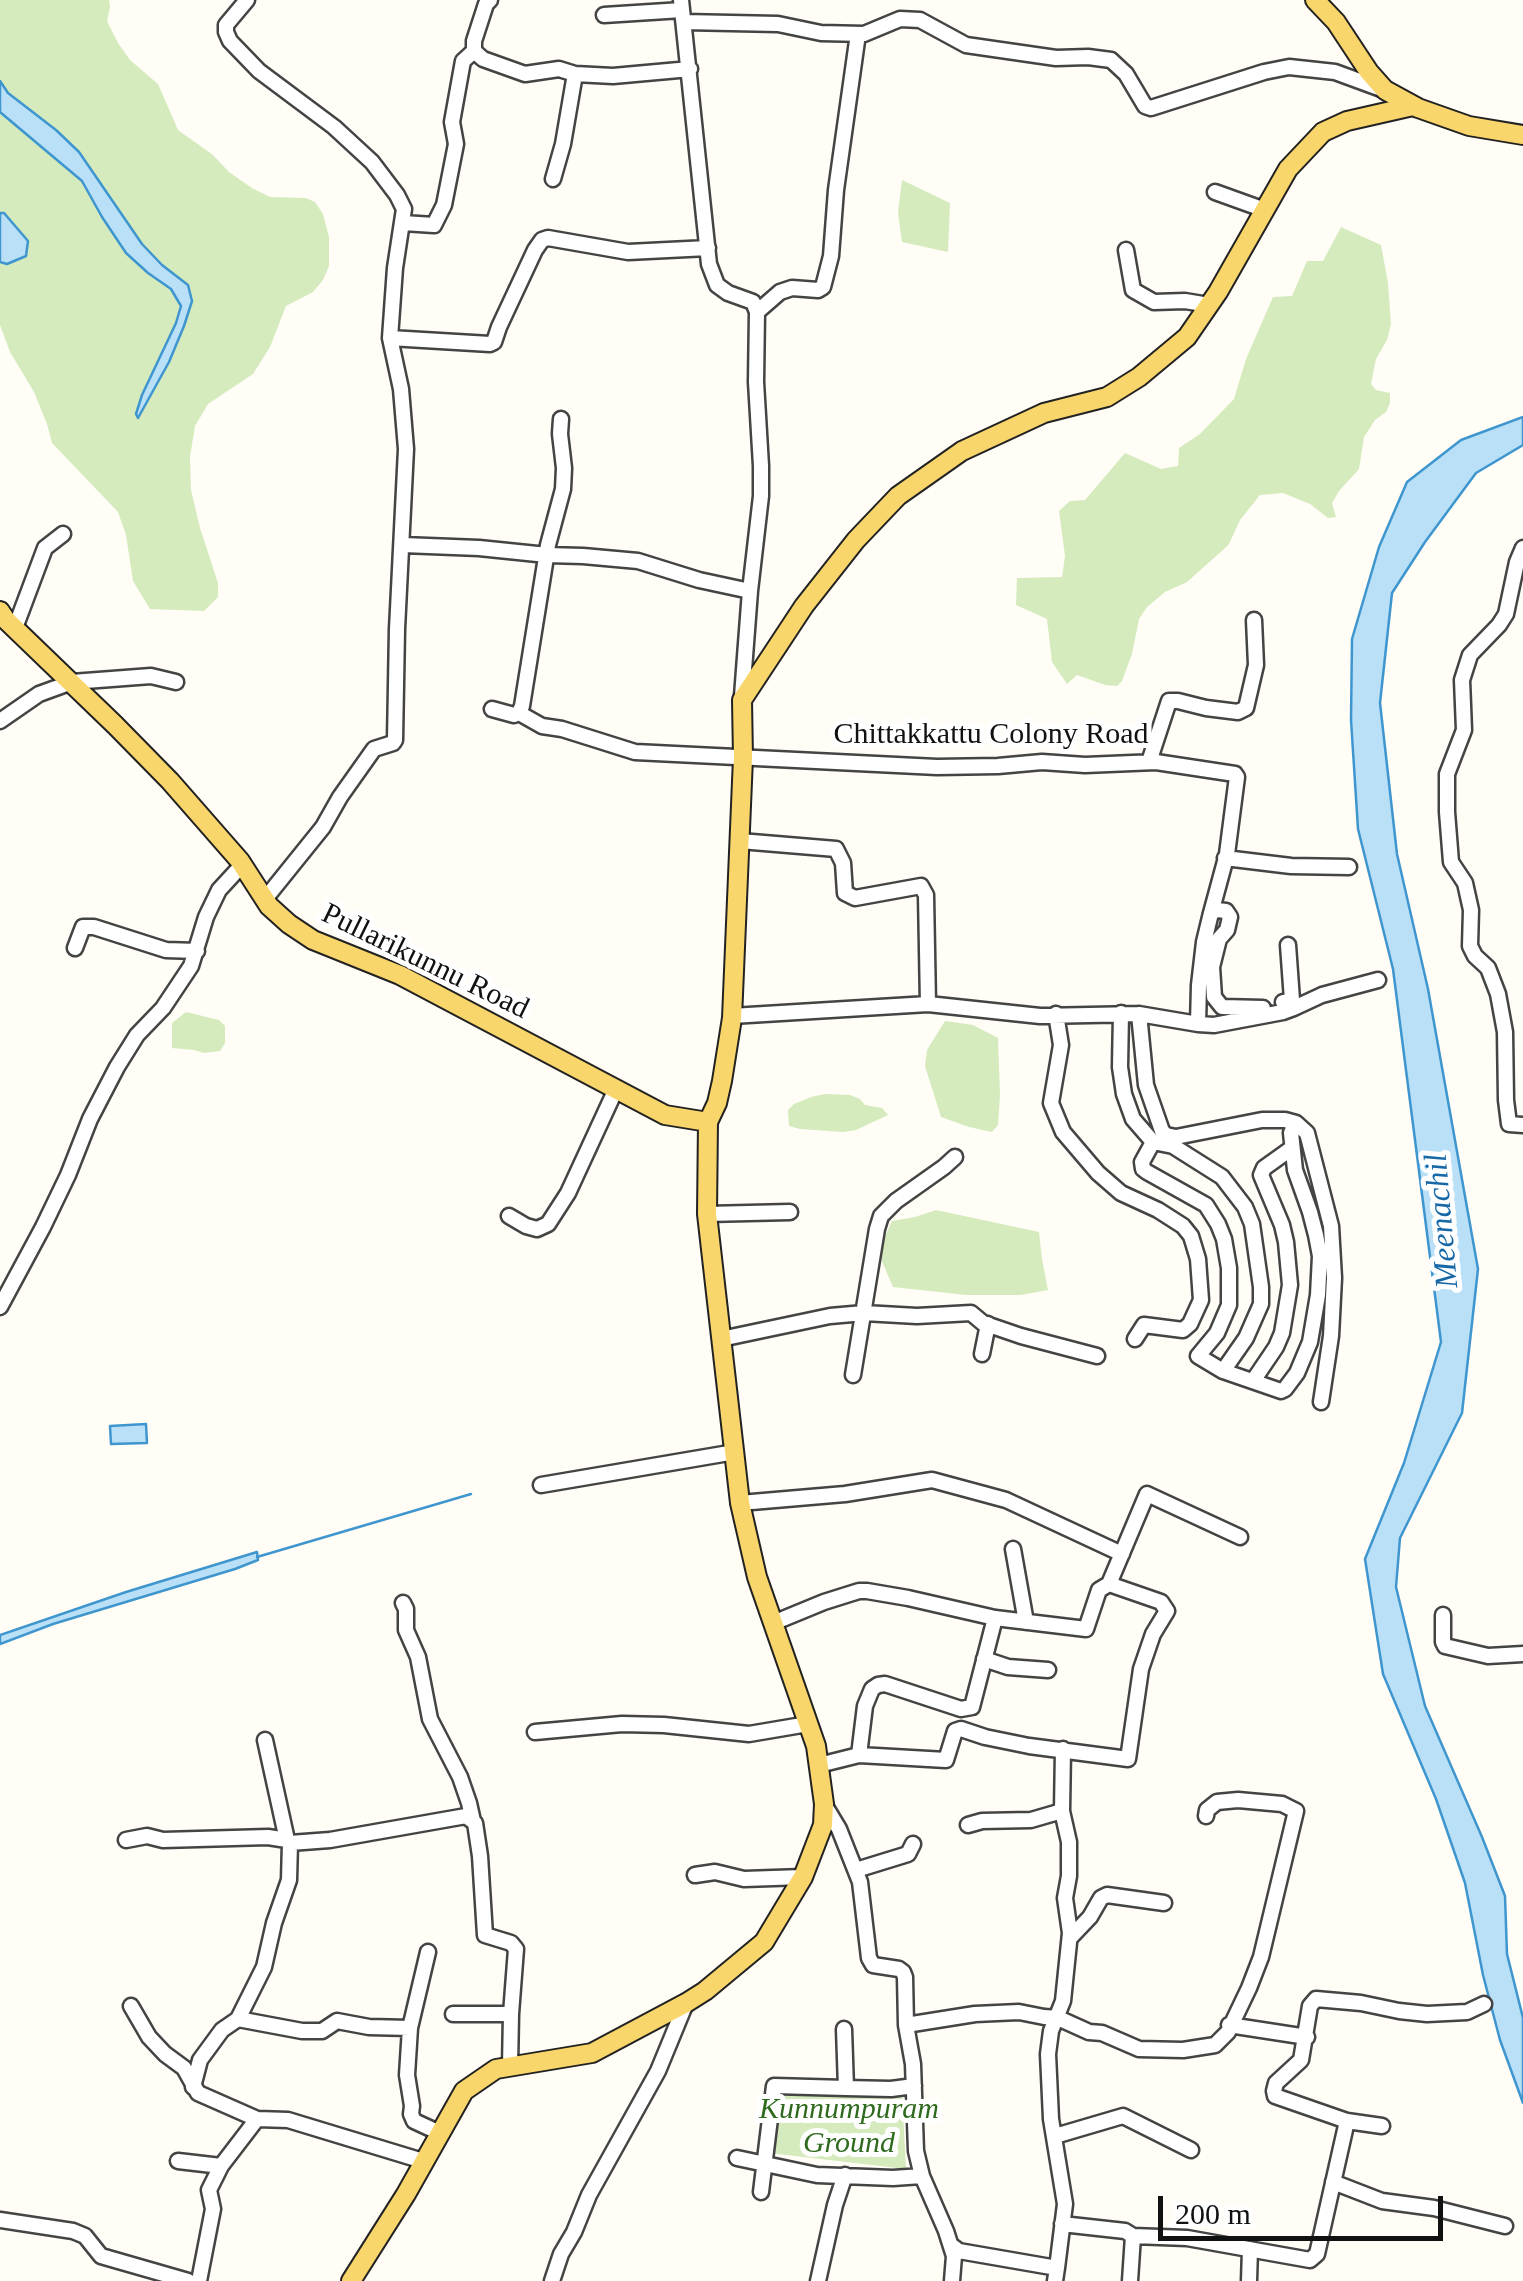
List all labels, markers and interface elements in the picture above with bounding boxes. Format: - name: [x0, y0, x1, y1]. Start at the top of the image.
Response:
- street label: Chittakkattu Colony Road: [834, 717, 1148, 753]
- street label: Pullarikunnu Road: [316, 896, 534, 1028]
- water label: Meenachil: [1418, 1152, 1468, 1290]
- park label: Kunnumpuram Ground: [759, 2092, 939, 2162]
- scale bar: [1163, 2176, 1448, 2238]
- text: 200 m: [1175, 2197, 1251, 2230]

